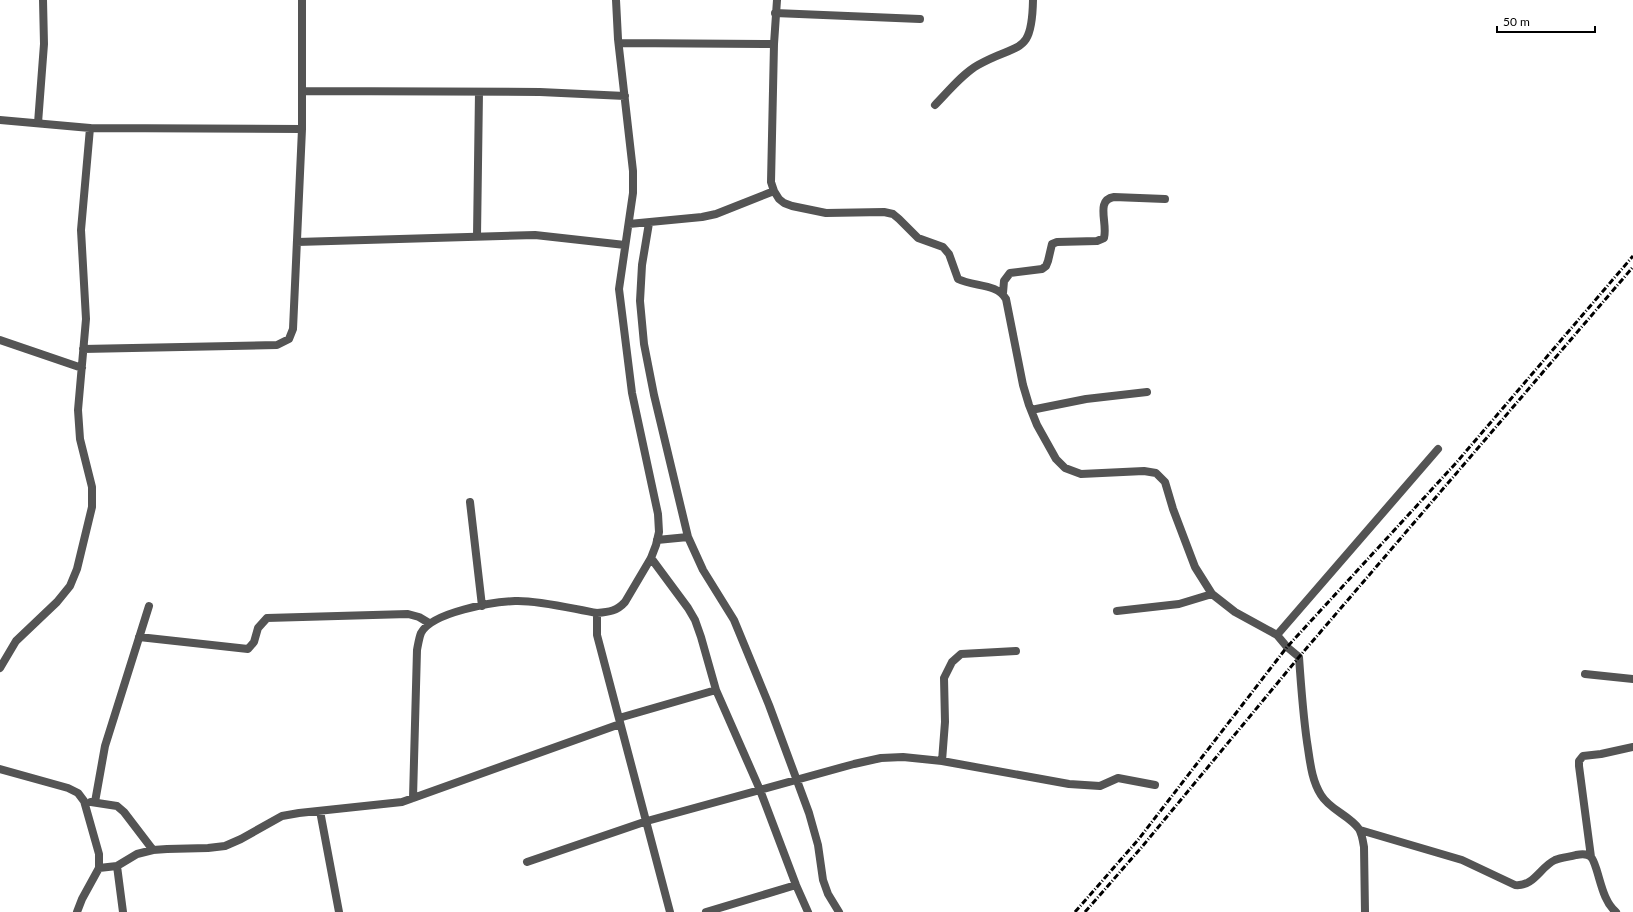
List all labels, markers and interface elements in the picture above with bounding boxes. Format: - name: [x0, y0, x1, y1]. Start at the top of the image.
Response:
- scale bar: [1497, 8, 1595, 34]
- text: 50 m: [1503, 14, 1530, 29]

